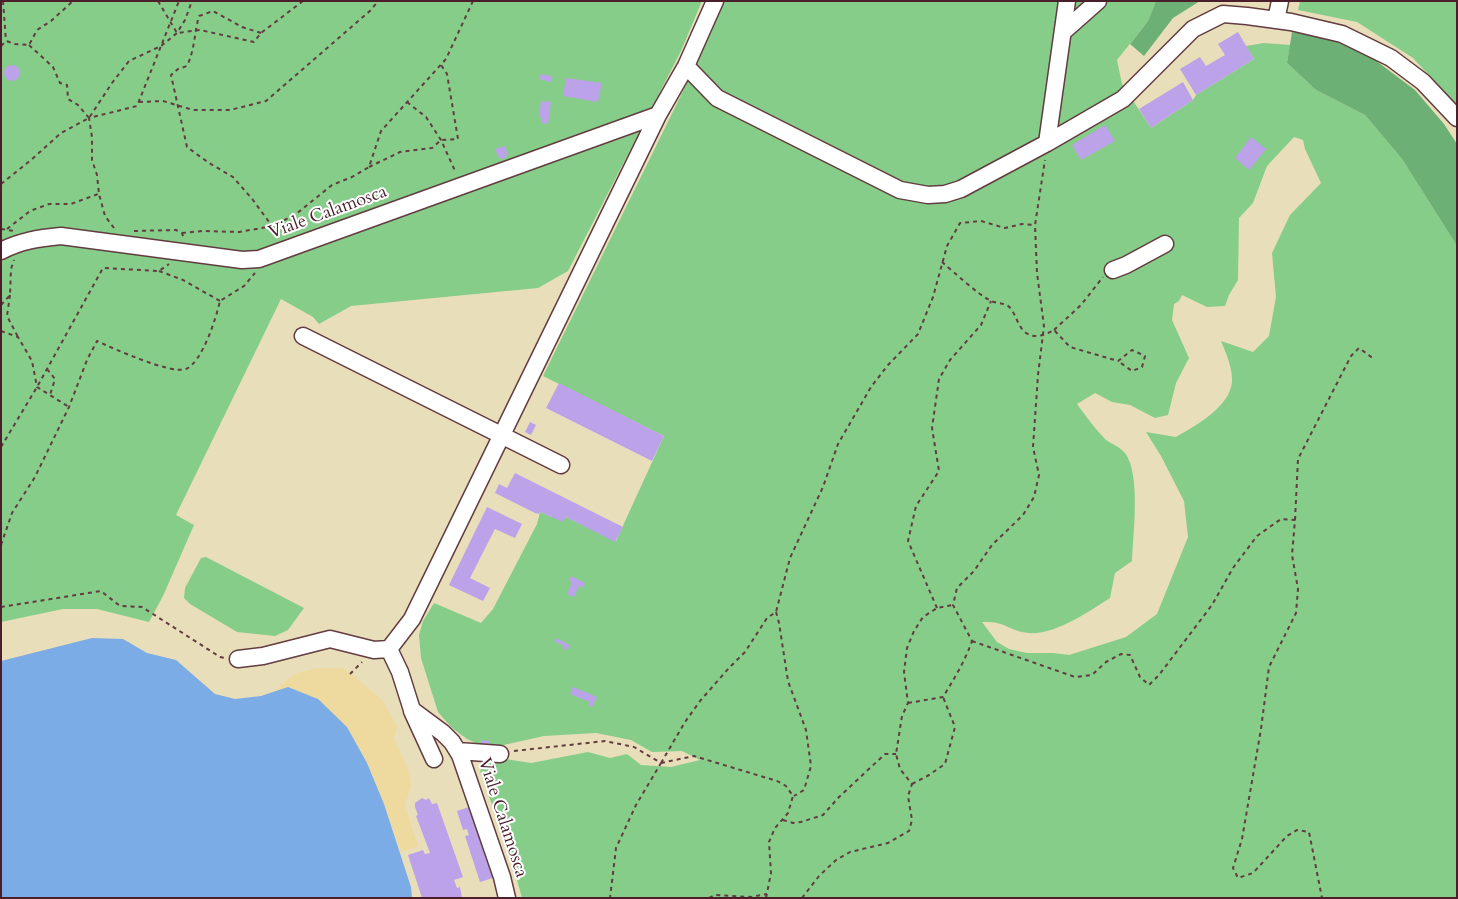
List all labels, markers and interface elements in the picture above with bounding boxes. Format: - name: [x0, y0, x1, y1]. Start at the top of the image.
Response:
- street label: Viale Calamosca: [266, 182, 390, 244]
- street label: Viale Calamosca: [472, 755, 532, 881]

